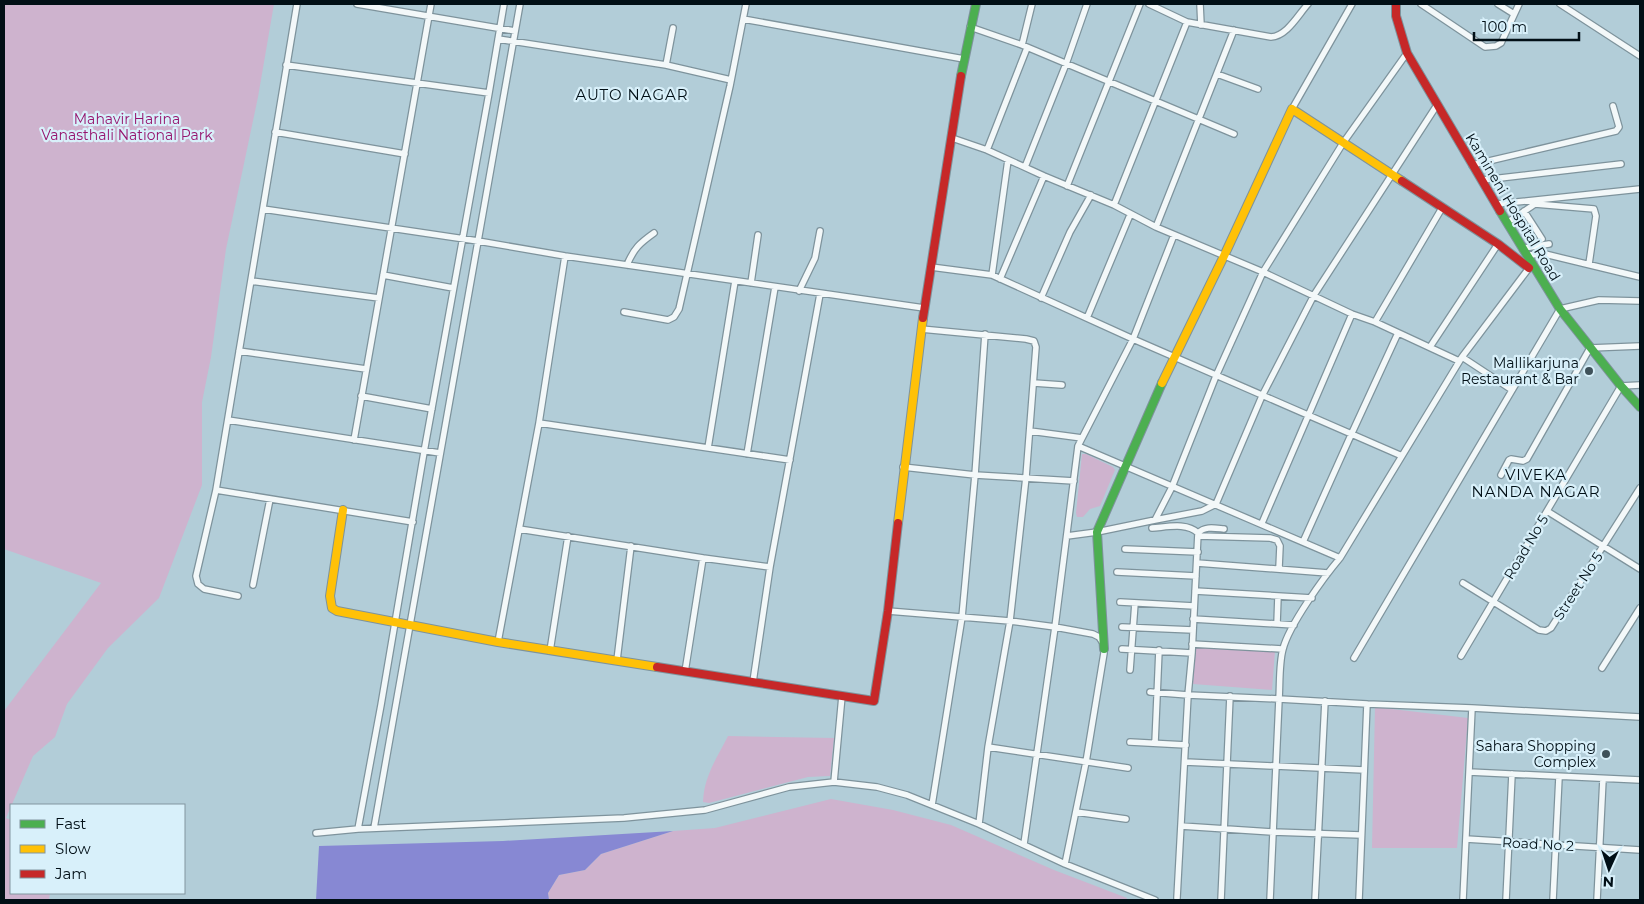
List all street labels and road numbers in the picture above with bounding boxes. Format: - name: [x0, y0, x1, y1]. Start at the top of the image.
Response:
- street label: Kamineni Hospital Road: [1462, 130, 1564, 284]
- street label: Road No 5: [1500, 511, 1552, 583]
- street label: Street No 5: [1549, 548, 1607, 624]
- street label: Road No 2: [1502, 833, 1574, 855]

